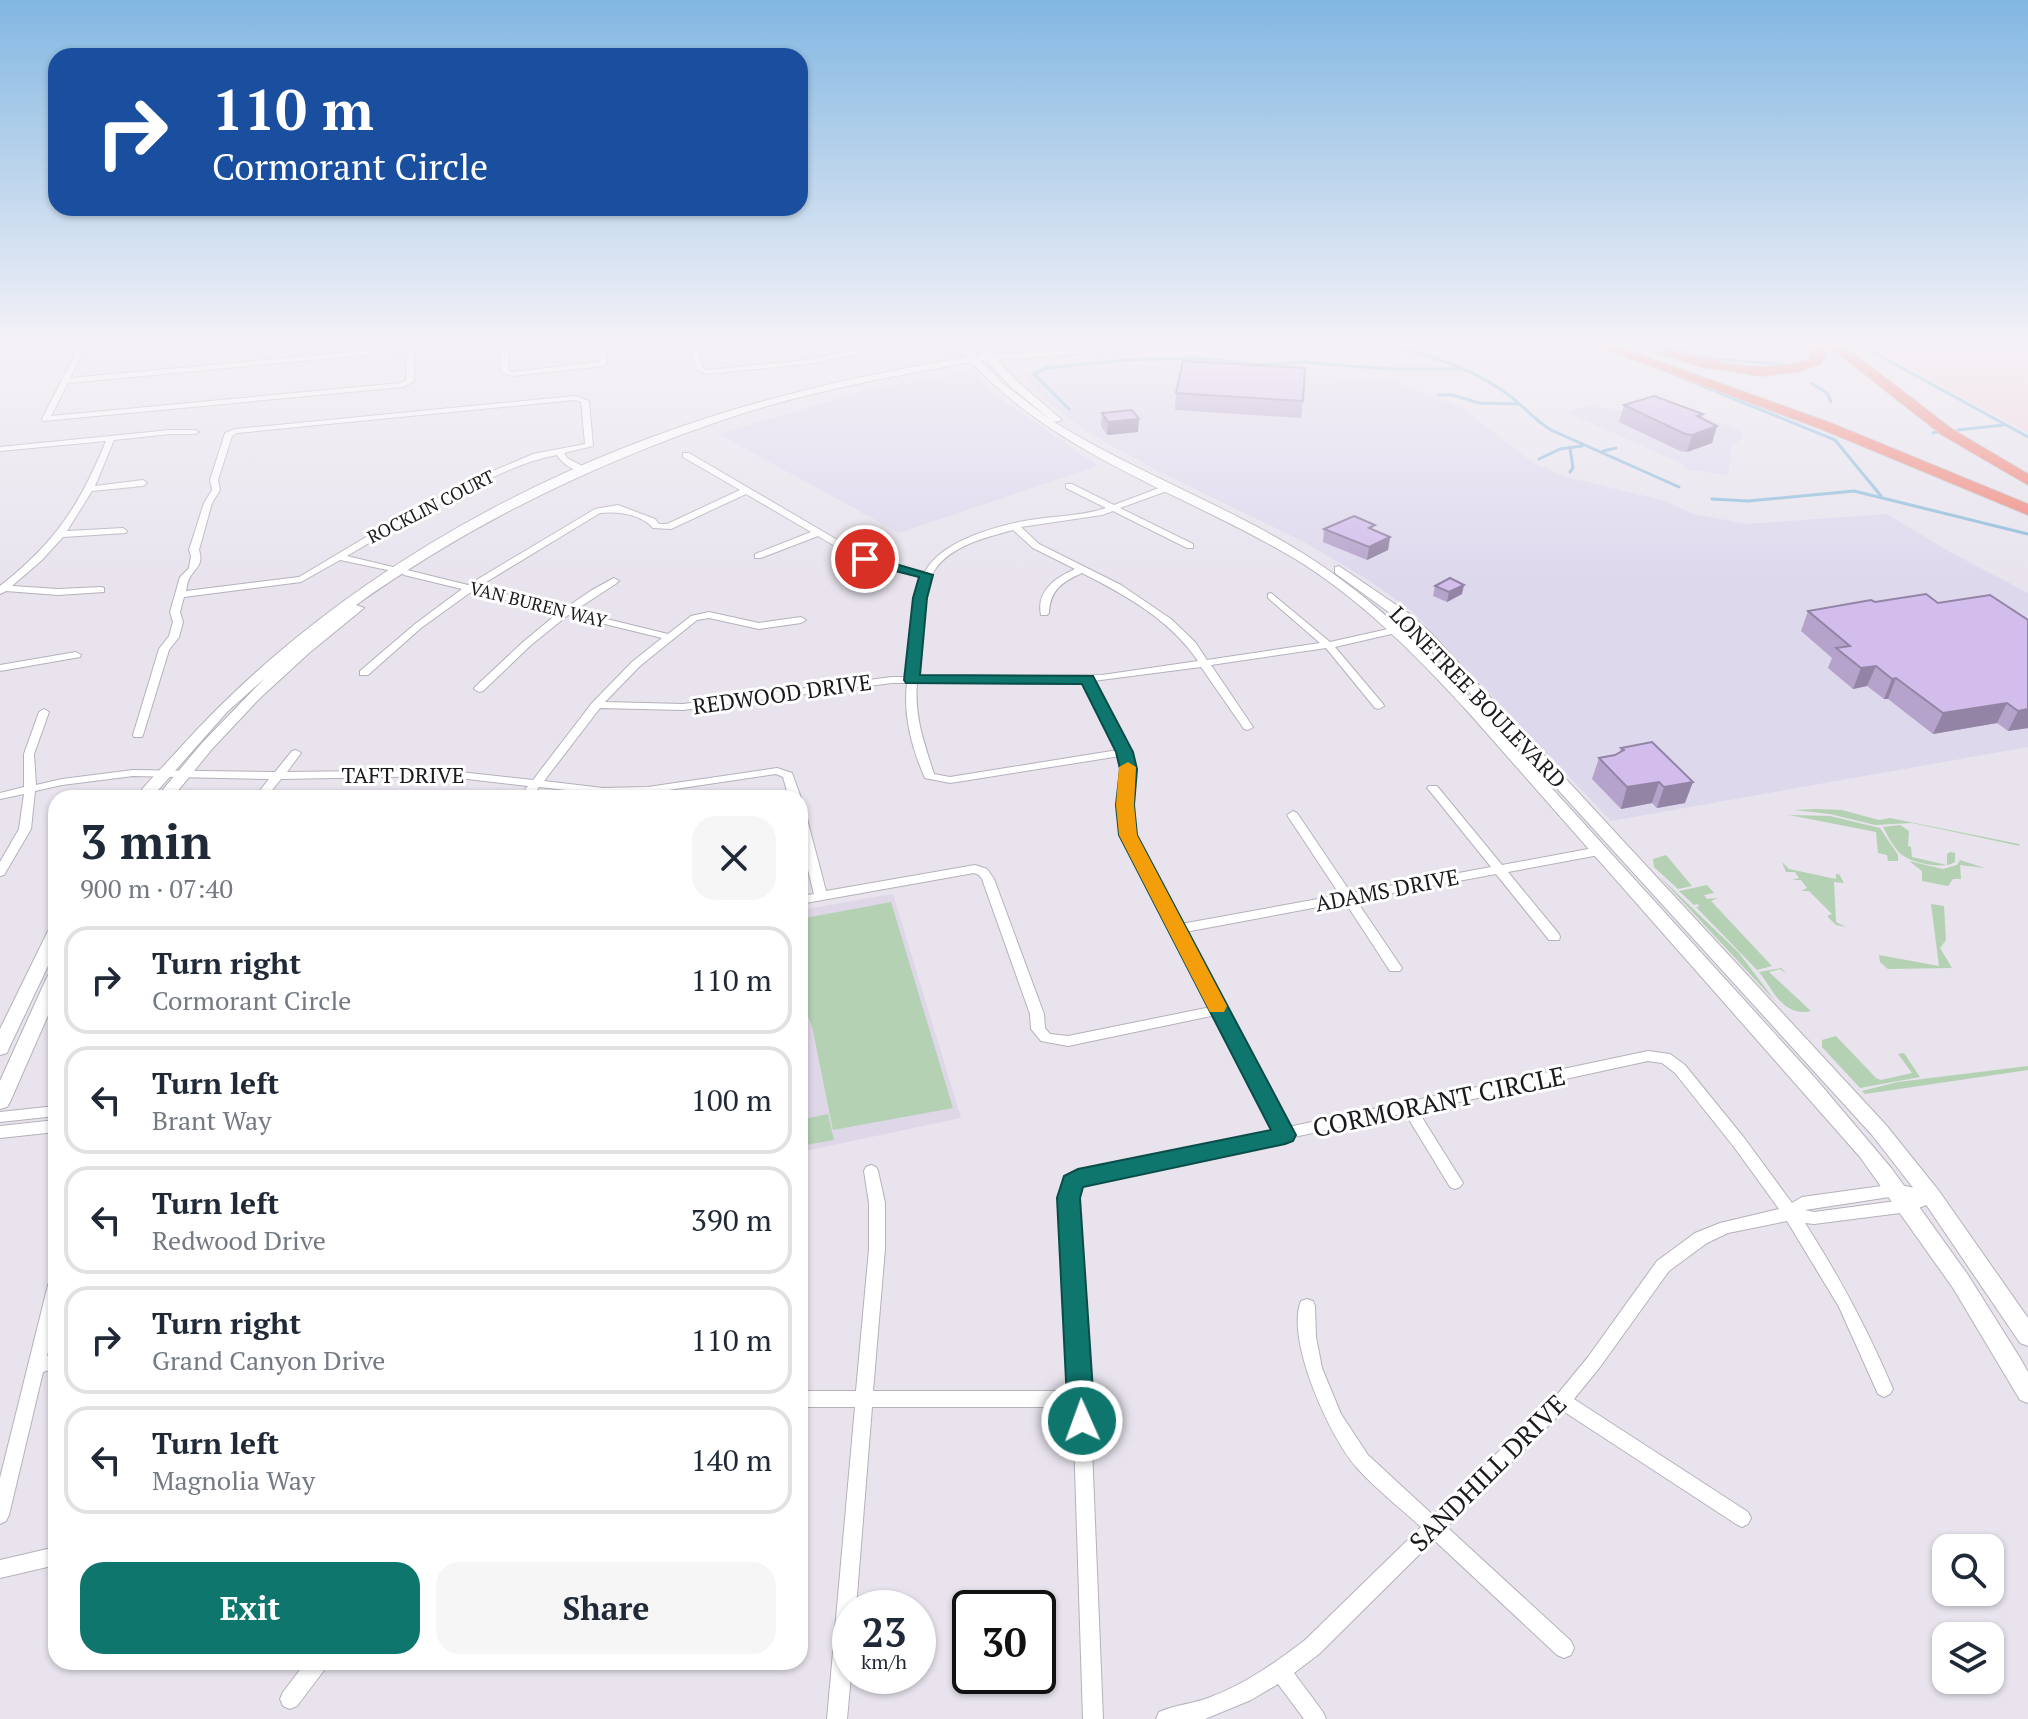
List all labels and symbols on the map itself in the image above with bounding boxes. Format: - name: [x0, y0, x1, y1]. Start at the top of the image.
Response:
- street label: ROCKLIN COURT: [363, 464, 498, 548]
- pin: [831, 525, 899, 593]
- street label: VAN BUREN WAY: [467, 575, 610, 633]
- street label: LONETREE BOULEVARD: [1384, 599, 1573, 794]
- street label: REDWOOD DRIVE: [691, 667, 873, 720]
- street label: TAFT DRIVE: [342, 760, 464, 789]
- street label: ADAMS DRIVE: [1313, 861, 1461, 918]
- street label: CORMORANT CIRCLE: [1309, 1058, 1568, 1144]
- position arrow: [1040, 1379, 1124, 1463]
- street label: SANDHILL DRIVE: [1401, 1386, 1573, 1558]
- speed limit sign: 30: [952, 1590, 1056, 1694]

